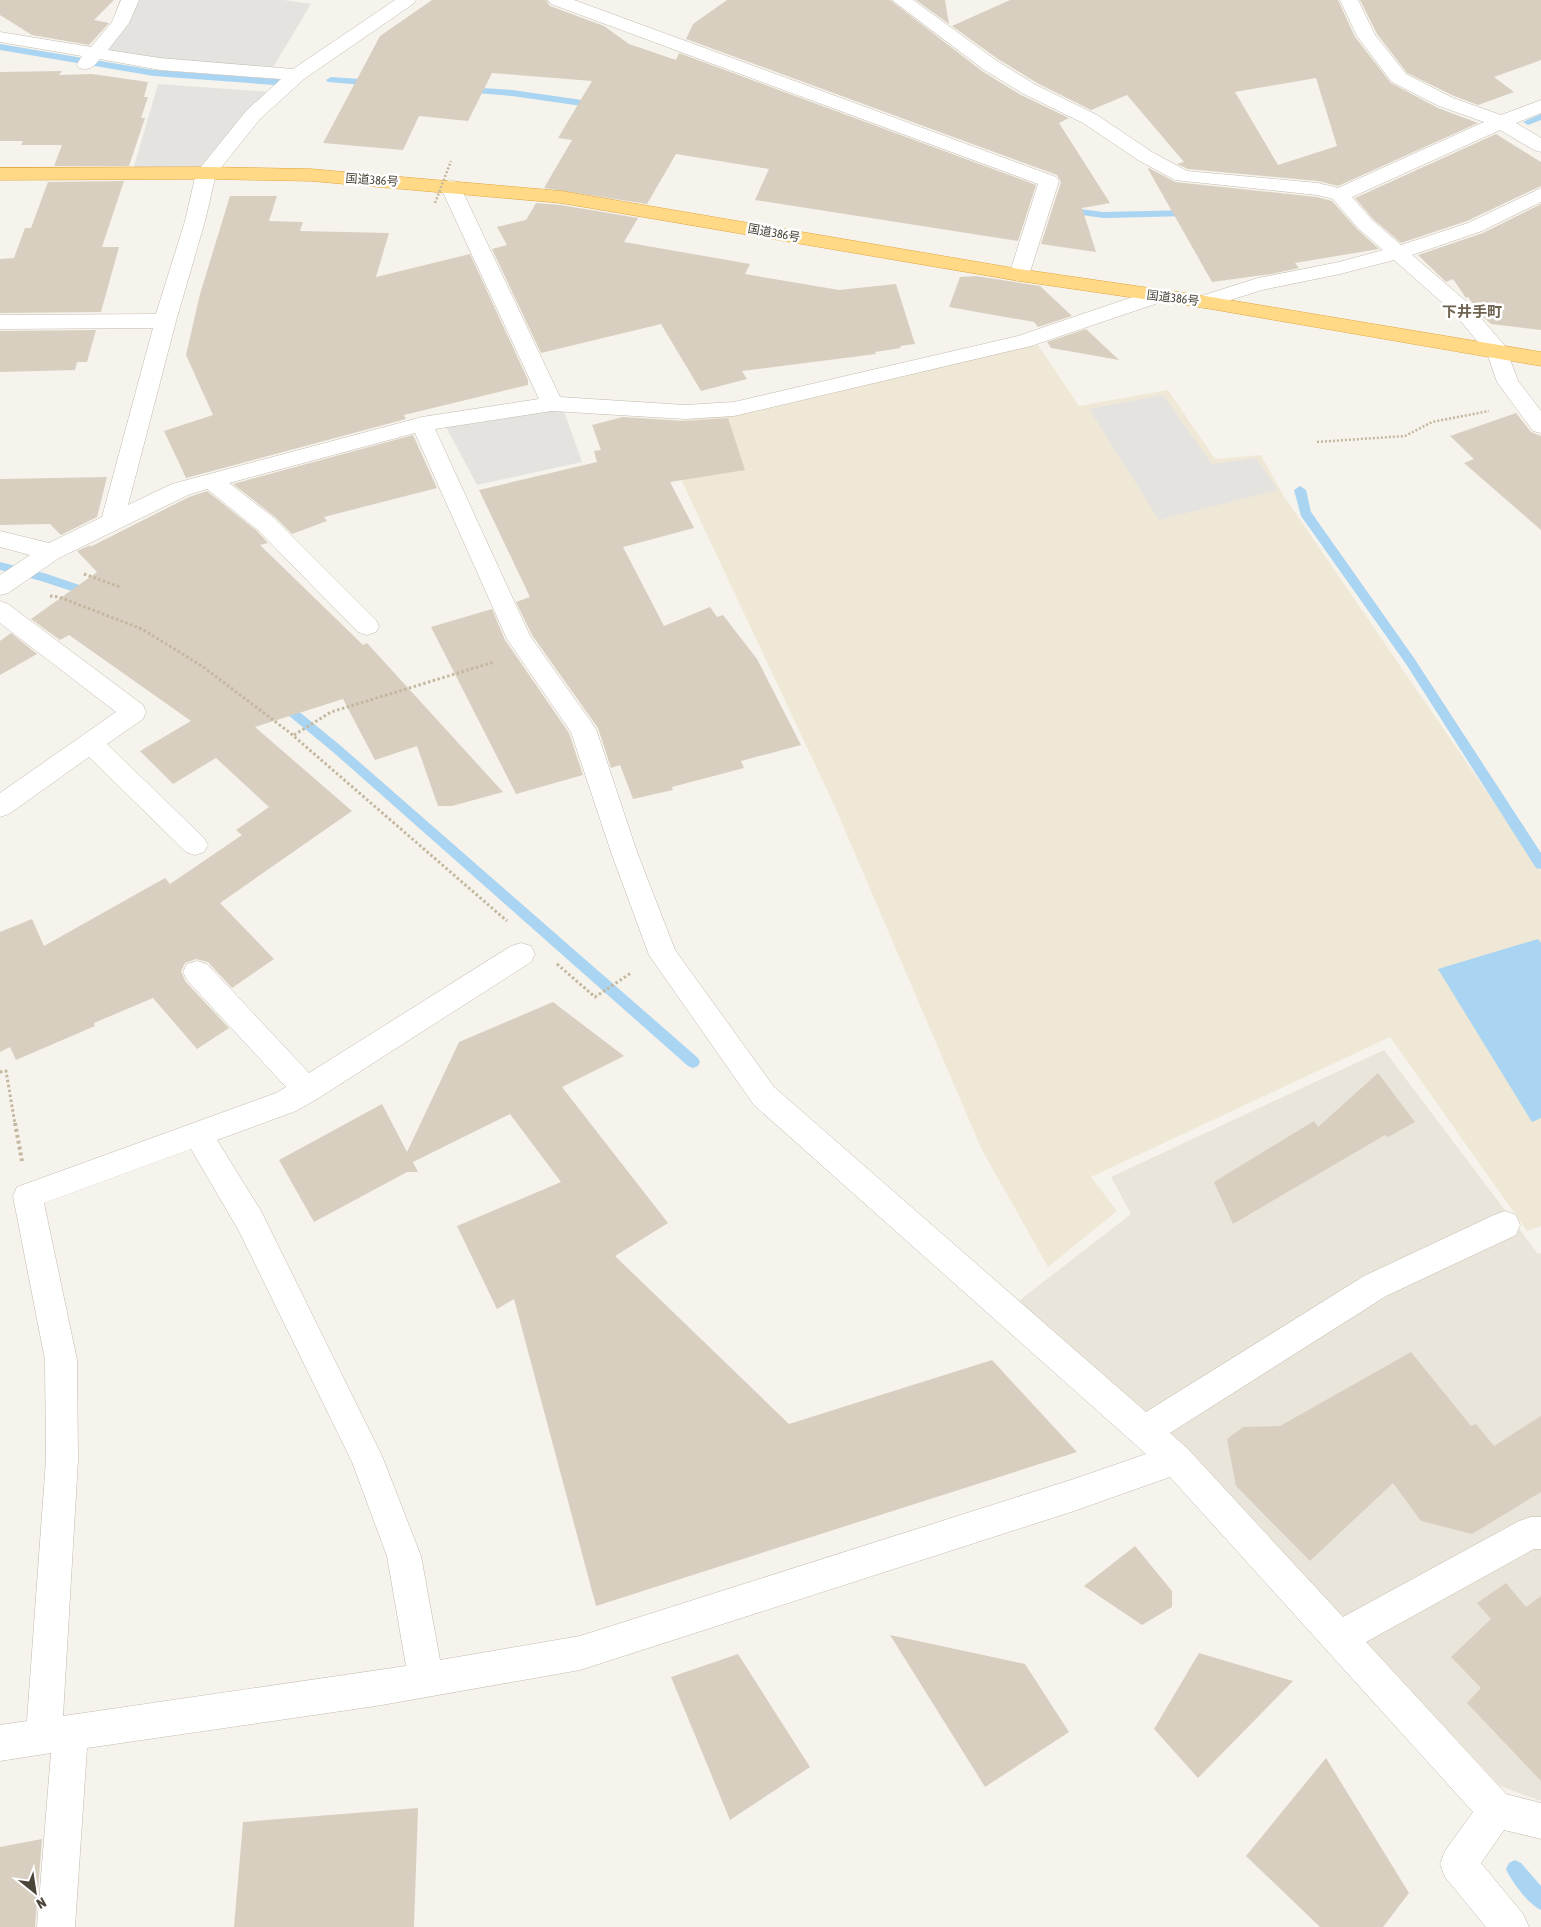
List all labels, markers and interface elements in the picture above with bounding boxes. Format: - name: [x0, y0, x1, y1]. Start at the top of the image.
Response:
- street label: 国道386号: [345, 171, 399, 189]
- street label: 国道386号: [747, 222, 801, 244]
- street label: 国道386号: [1146, 288, 1200, 308]
- district label: 下井手町: [1442, 303, 1502, 320]
- north arrow: [10, 1867, 60, 1917]
- text: N: [34, 1894, 49, 1912]

